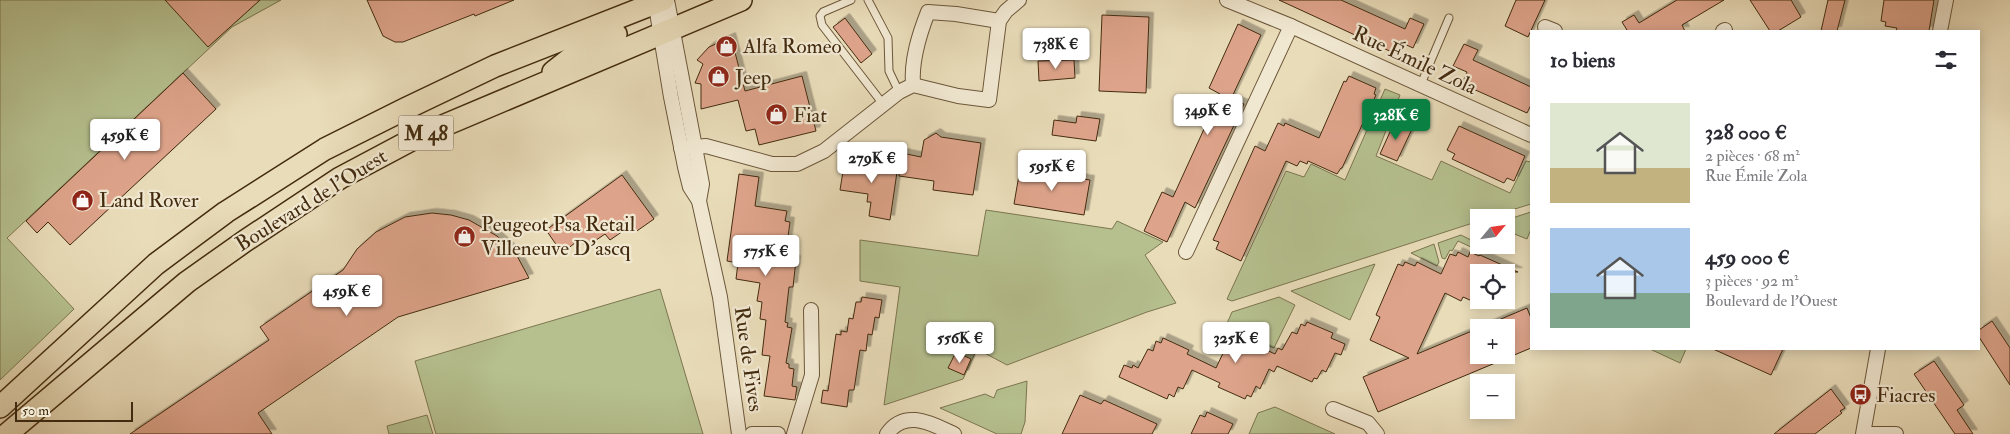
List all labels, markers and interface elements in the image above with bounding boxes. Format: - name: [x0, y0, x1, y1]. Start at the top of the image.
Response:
- street label: Rue Émile Zola: [1348, 20, 1482, 101]
- pin: 738K €: [1015, 28, 1097, 70]
- place label: Alfa Romeo: [742, 33, 842, 60]
- shop icon: Alfa Romeo: [715, 34, 739, 58]
- text: 738K €: [1034, 34, 1078, 54]
- icon: filters: [1932, 46, 1960, 74]
- text: 10 biens: [1550, 47, 1615, 74]
- place label: Jeep: [734, 64, 771, 91]
- shop icon: Jeep: [707, 65, 731, 89]
- pin: 349K €: [1167, 94, 1249, 136]
- pin: 328K €: [1355, 98, 1437, 141]
- text: 349K €: [1185, 100, 1231, 120]
- place label: Fiat: [793, 102, 827, 129]
- shop icon: Fiat: [765, 103, 789, 127]
- text: 328K €: [1373, 105, 1419, 125]
- road number: M 48: [398, 116, 454, 150]
- pin: 459K €: [84, 119, 166, 161]
- text: 328 000 €: [1705, 119, 1787, 146]
- icon: home: [1590, 123, 1650, 183]
- text: 459K €: [101, 125, 149, 145]
- pin: 279K €: [831, 142, 913, 184]
- street label: Boulevard de l'Ouest: [230, 143, 392, 258]
- text: 2 pièces · 68 m²: [1705, 146, 1800, 166]
- text: 279K €: [848, 148, 896, 168]
- pin: 595K €: [1011, 150, 1093, 192]
- text: 595K €: [1029, 156, 1075, 176]
- text: Rue Émile Zola: [1705, 166, 1807, 186]
- place label: Land Rover: [99, 187, 199, 214]
- shop icon: Land Rover: [71, 188, 95, 212]
- north arrow: [1470, 209, 1515, 254]
- map controls: [1470, 209, 1515, 419]
- place label: Peugeot Psa Retail Villeneuve D'ascq: [481, 211, 636, 262]
- shop icon: Peugeot Psa Retail Villeneuve D'ascq: [453, 224, 477, 248]
- pin: 575K €: [725, 234, 807, 277]
- text: 575K €: [743, 241, 789, 261]
- text: 459 000 €: [1705, 244, 1790, 271]
- icon: home: [1590, 248, 1650, 308]
- button: locate: [1470, 264, 1515, 309]
- text: 3 pièces · 92 m²: [1705, 271, 1799, 291]
- pin: 459K €: [306, 274, 388, 317]
- text: 459K €: [323, 281, 371, 301]
- text: Boulevard de l'Ouest: [1705, 291, 1837, 311]
- street label: Rue de Fives: [728, 305, 769, 413]
- button: +: [1470, 319, 1515, 364]
- pin: 556K €: [919, 322, 1001, 364]
- pin: 325K €: [1195, 322, 1277, 364]
- text: 556K €: [937, 328, 983, 348]
- text: 325K €: [1213, 328, 1259, 348]
- button: −: [1470, 374, 1515, 419]
- place label: Fiacres: [1876, 382, 1935, 409]
- bus stop icon: Fiacres: [1848, 383, 1872, 407]
- scale bar: [15, 399, 132, 422]
- text: 50 m: [22, 402, 49, 419]

